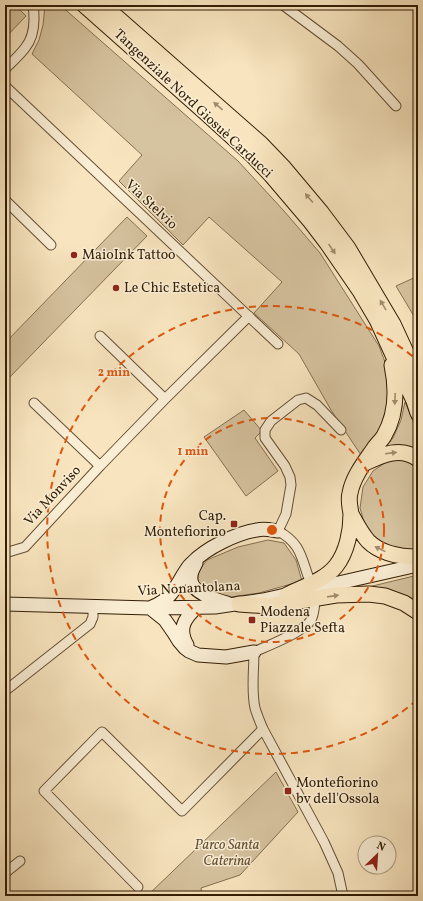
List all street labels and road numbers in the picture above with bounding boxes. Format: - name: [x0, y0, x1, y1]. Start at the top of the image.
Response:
- street label: Tangenziale Nord Giosuè Carducci: [109, 25, 277, 183]
- street label: Via Stelvio: [121, 176, 181, 234]
- street label: Via Monviso: [20, 462, 86, 530]
- street label: Via Nonantolana: [137, 577, 241, 601]

